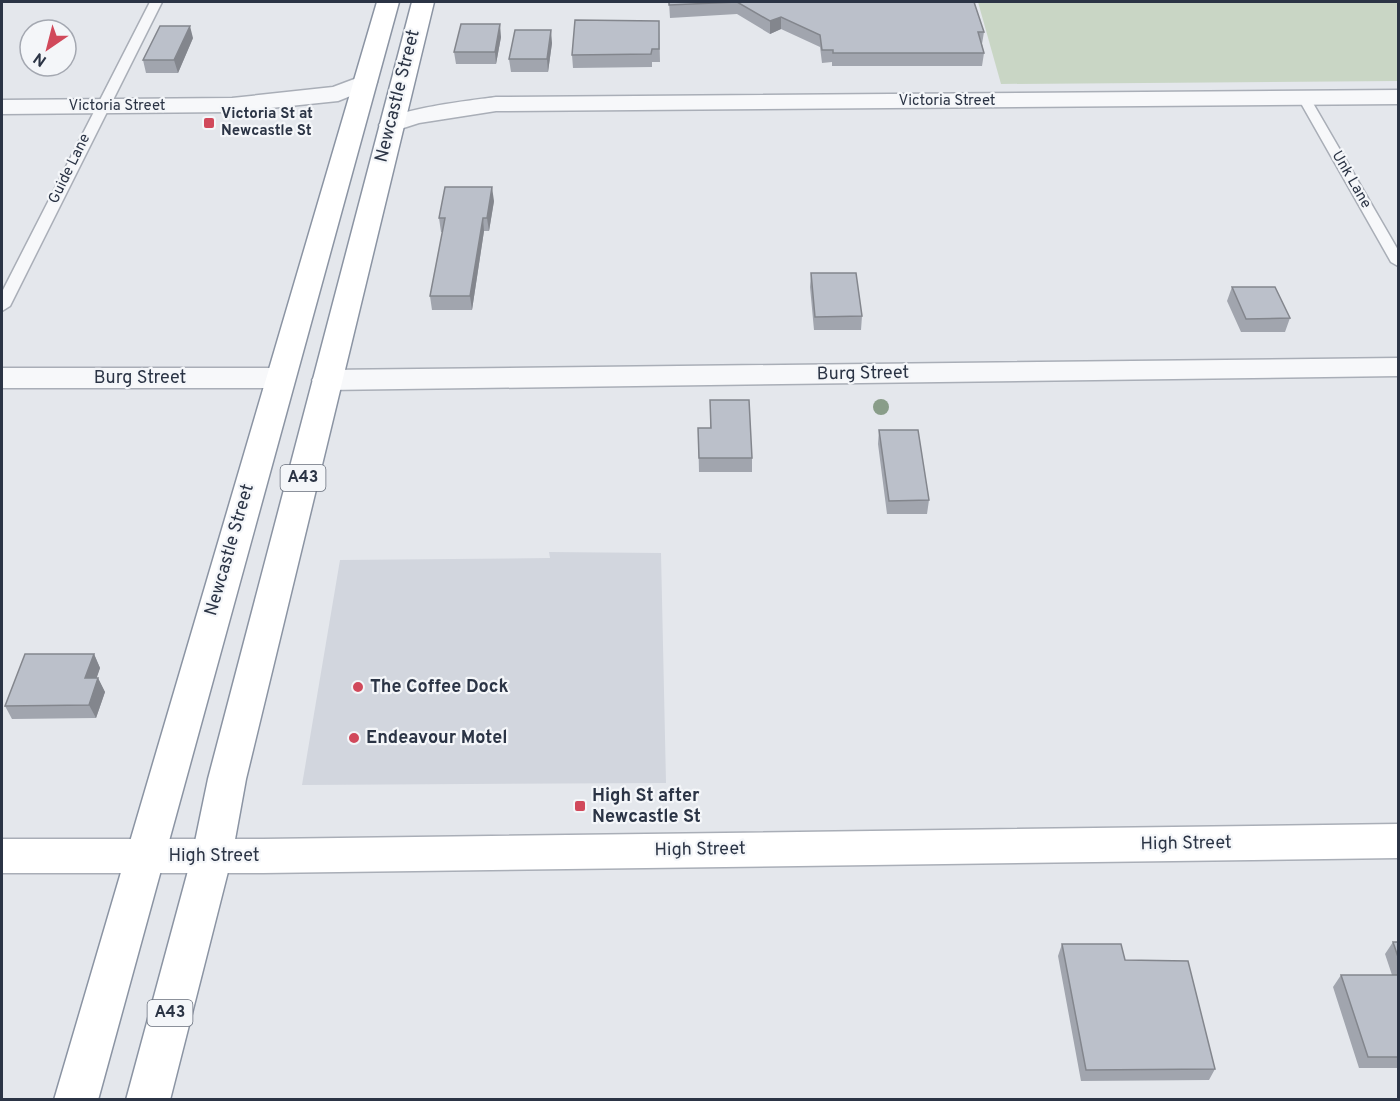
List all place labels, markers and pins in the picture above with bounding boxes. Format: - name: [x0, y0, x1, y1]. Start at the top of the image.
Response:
- place label: Victoria St at Newcastle St: [221, 105, 313, 141]
- marker: Victoria St at Newcastle St: [202, 116, 216, 130]
- place label: The Coffee Dock: [370, 676, 509, 699]
- marker: The Coffee Dock: [351, 680, 365, 694]
- place label: Endeavour Motel: [366, 727, 508, 750]
- marker: Endeavour Motel: [347, 731, 361, 745]
- place label: High St after Newcastle St: [592, 785, 701, 829]
- marker: High St after Newcastle St: [573, 799, 587, 813]

